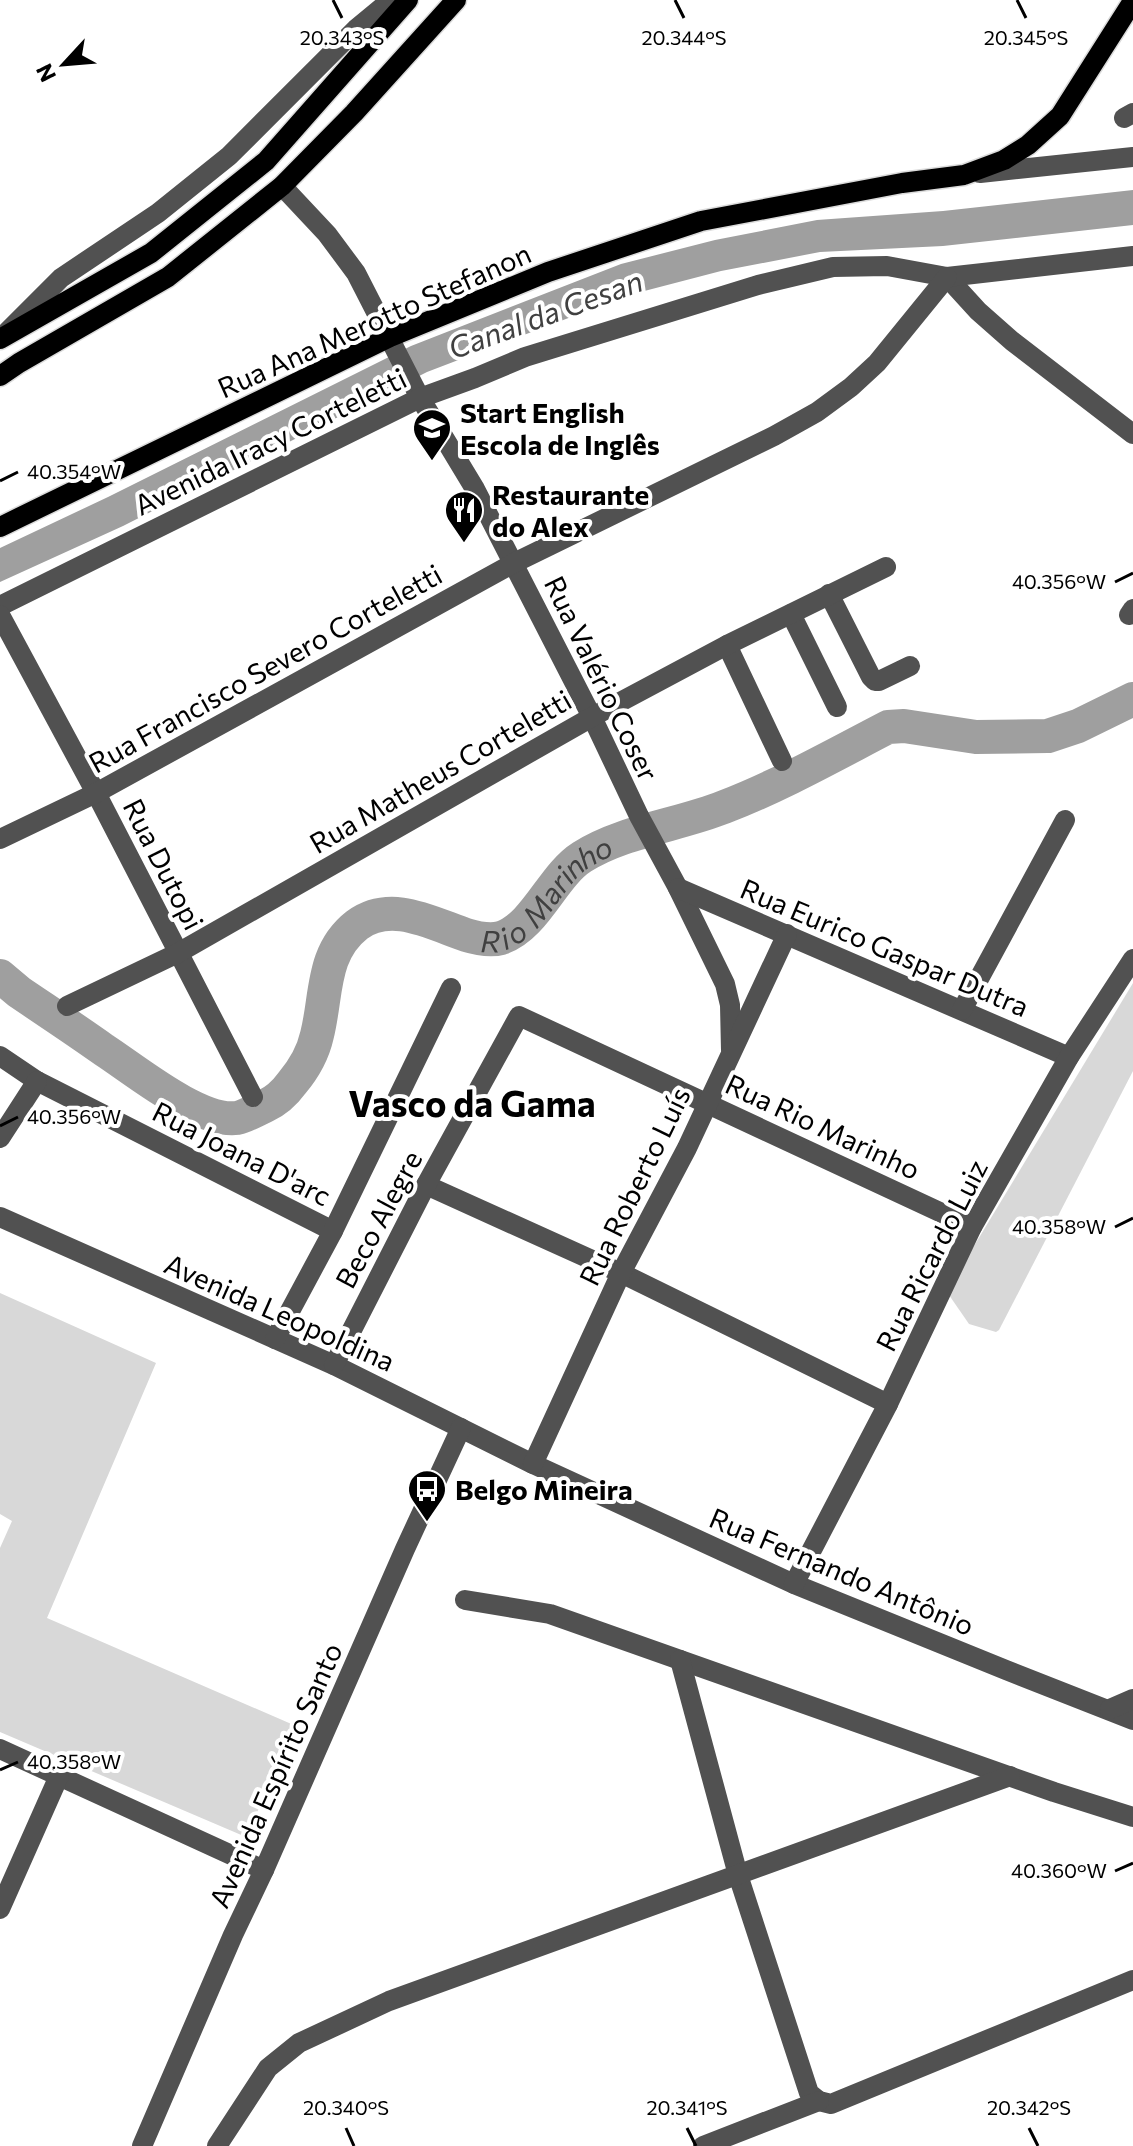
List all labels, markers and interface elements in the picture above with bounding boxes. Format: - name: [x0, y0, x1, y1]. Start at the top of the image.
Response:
- north arrow: [24, 24, 104, 104]
- text: 20.343°S: [300, 25, 384, 49]
- text: 20.344°S: [642, 25, 726, 49]
- text: 20.345°S: [984, 25, 1068, 49]
- text: N: [30, 60, 61, 86]
- street label: Rua Ana Merotto Stefanon: [212, 235, 536, 405]
- water label: Canal da Cesan: [443, 261, 647, 365]
- street label: Avenida Iracy Corteletti: [128, 360, 412, 522]
- place label: Start English Escola de Inglês: [460, 395, 660, 461]
- school or university icon: Start English Escola de Inglês: [411, 407, 453, 462]
- text: 40.354°W: [27, 459, 121, 483]
- place label: Restaurante do Alex: [492, 477, 649, 543]
- restaurant icon: Restaurante do Alex: [443, 489, 485, 544]
- street label: Rua Francisco Severo Corteletti: [83, 557, 447, 779]
- text: 40.356°W: [1012, 569, 1106, 593]
- street label: Rua Valério Coser: [538, 570, 666, 786]
- street label: Rua Matheus Corteletti: [303, 682, 577, 860]
- street label: Rua Dutopi: [117, 793, 211, 935]
- water label: Rio Marinho: [480, 826, 617, 958]
- street label: Rua Eurico Gaspar Dutra: [736, 871, 1034, 1023]
- street label: Rua Rio Marinho: [720, 1066, 926, 1186]
- district label: Vasco da Gama: [348, 1080, 596, 1124]
- street label: Rua Roberto Luís: [571, 1081, 697, 1291]
- street label: Rua Joana D'arc: [147, 1094, 337, 1212]
- text: 40.356°W: [27, 1104, 121, 1128]
- street label: Beco Alegre: [328, 1145, 428, 1293]
- street label: Rua Ricardo Luiz: [868, 1154, 994, 1356]
- text: 40.358°W: [1012, 1214, 1106, 1238]
- street label: Avenida Leopoldina: [160, 1246, 400, 1378]
- bus stop icon: Belgo Mineira: [406, 1468, 448, 1523]
- place label: Belgo Mineira: [455, 1472, 633, 1506]
- street label: Rua Fernando Antônio: [705, 1500, 979, 1642]
- street label: Avenida Espírito Santo: [201, 1637, 349, 1913]
- text: 40.358°W: [27, 1749, 121, 1773]
- text: 40.360°W: [1011, 1858, 1107, 1882]
- text: 20.340°S: [303, 2095, 389, 2119]
- text: 20.341°S: [646, 2095, 728, 2119]
- text: 20.342°S: [987, 2095, 1071, 2119]

